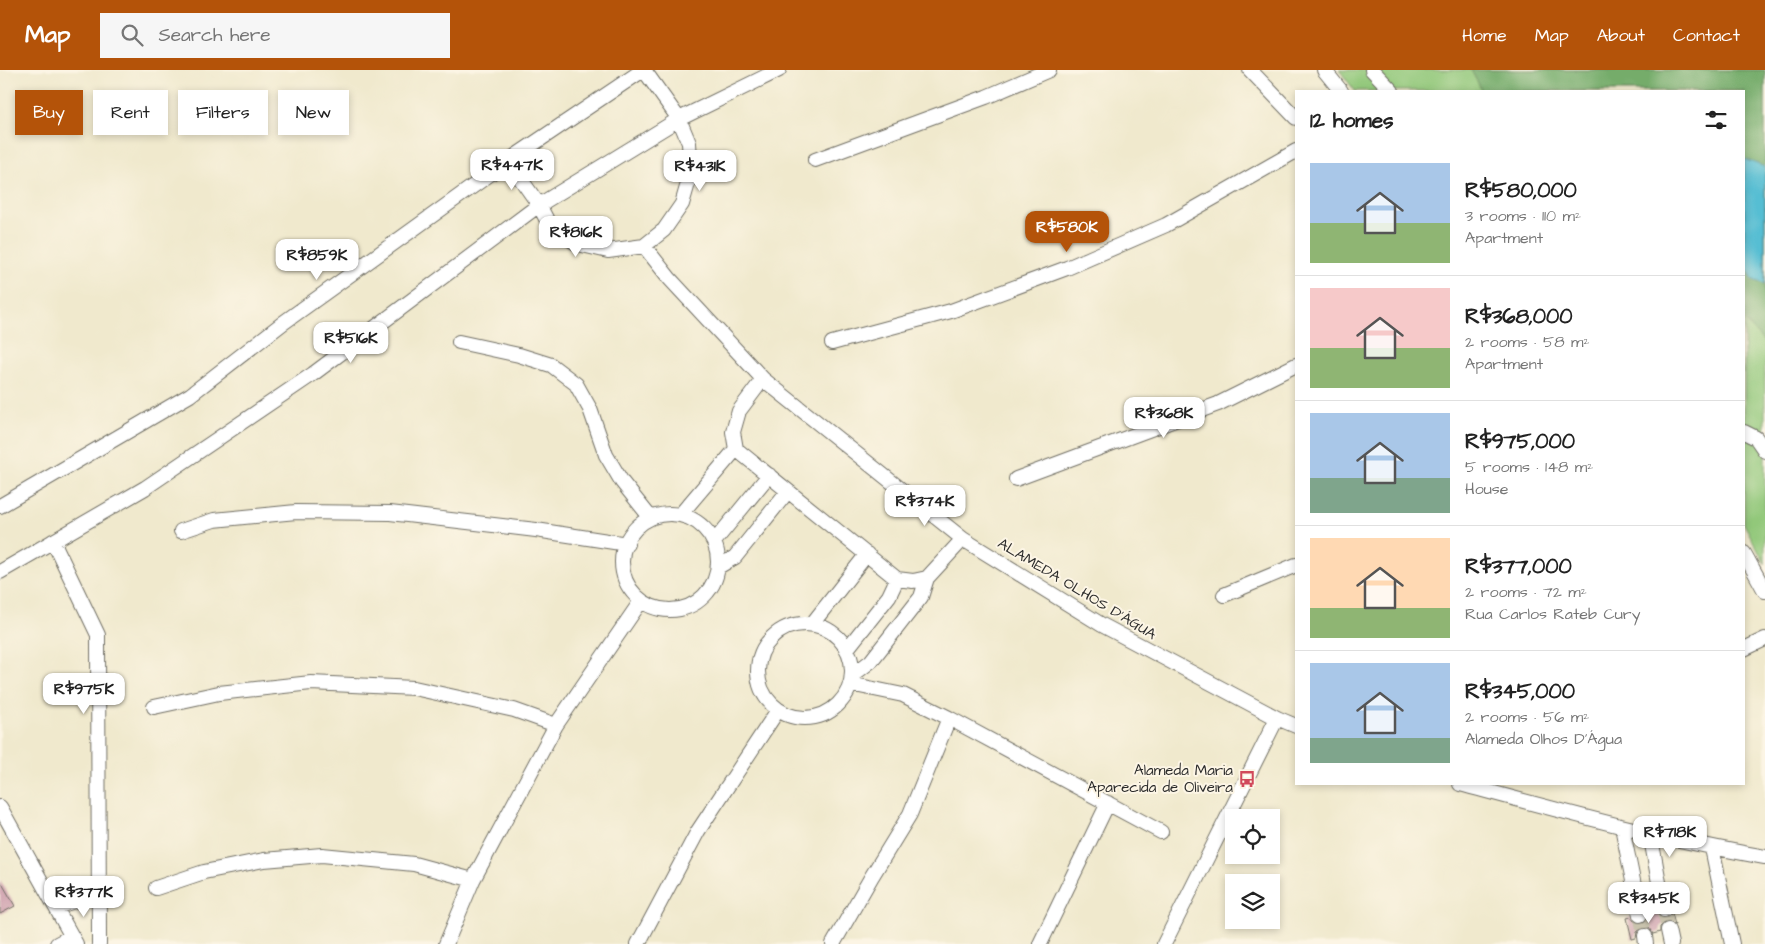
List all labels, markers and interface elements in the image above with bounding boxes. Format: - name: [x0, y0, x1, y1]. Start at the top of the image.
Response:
- search box: [100, 13, 450, 58]
- text: Map: [25, 18, 70, 52]
- icon: search: [118, 21, 146, 49]
- text: Search here: [158, 22, 271, 49]
- text: Home: [1462, 23, 1507, 48]
- text: Map: [1535, 23, 1569, 48]
- text: About: [1597, 23, 1645, 48]
- text: Contact: [1673, 23, 1740, 48]
- chip: Buy: [15, 90, 83, 135]
- chip: Rent: [93, 90, 168, 135]
- chip: Filters: [178, 90, 268, 135]
- chip: New: [278, 90, 349, 135]
- text: 12 homes: [1310, 106, 1394, 135]
- icon: filters: [1702, 106, 1730, 134]
- pin: R$447K: [471, 148, 553, 191]
- pin: R$431K: [659, 150, 741, 192]
- text: R$447K: [481, 154, 543, 176]
- text: R$431K: [674, 155, 726, 177]
- text: R$580,000: [1465, 176, 1577, 205]
- icon: home: [1350, 183, 1410, 243]
- text: 3 rooms · 110 m²: [1465, 205, 1581, 227]
- pin: R$580K: [1026, 210, 1108, 253]
- pin: R$816K: [535, 216, 617, 258]
- text: R$580K: [1036, 216, 1098, 238]
- text: R$816K: [550, 221, 602, 243]
- text: Apartment: [1465, 227, 1543, 249]
- pin: R$859K: [276, 238, 358, 281]
- text: R$859K: [287, 244, 347, 266]
- text: R$368,000: [1465, 302, 1573, 331]
- icon: home: [1350, 308, 1410, 368]
- pin: R$516K: [310, 322, 392, 364]
- text: R$516K: [324, 327, 378, 349]
- text: 2 rooms · 58 m²: [1465, 331, 1590, 353]
- text: Apartment: [1465, 353, 1543, 375]
- pin: R$368K: [1123, 396, 1205, 439]
- text: R$368K: [1135, 402, 1193, 424]
- text: R$975,000: [1465, 427, 1575, 456]
- icon: home: [1350, 433, 1410, 493]
- text: 5 rooms · 148 m²: [1465, 456, 1593, 478]
- text: House: [1465, 478, 1509, 500]
- pin: R$374K: [884, 484, 966, 527]
- text: R$374K: [896, 490, 954, 512]
- street label: ALAMEDA OLHOS D'ÁGUA: [994, 533, 1161, 645]
- text: R$377,000: [1465, 552, 1572, 581]
- icon: home: [1350, 558, 1410, 618]
- text: 2 rooms · 72 m²: [1465, 581, 1587, 603]
- text: Rua Carlos Rateb Cury: [1465, 603, 1640, 625]
- pin: R$975K: [43, 672, 125, 715]
- text: R$345,000: [1465, 677, 1575, 706]
- text: R$975K: [54, 678, 114, 700]
- icon: home: [1350, 683, 1410, 743]
- text: 2 rooms · 56 m²: [1465, 706, 1589, 728]
- text: Alameda Olhos D'Água: [1465, 728, 1622, 750]
- place label: Alameda Maria Aparecida de Oliveira: [1087, 760, 1233, 798]
- bus stop icon: Alameda Maria Aparecida de Oliveira: [1237, 769, 1257, 789]
- map controls: [1225, 809, 1280, 929]
- button: locate: [1225, 809, 1280, 864]
- pin: R$718K: [1629, 816, 1711, 858]
- text: R$718K: [1644, 821, 1696, 843]
- button: layers: [1225, 874, 1280, 929]
- pin: R$377K: [43, 876, 125, 918]
- text: R$377K: [55, 881, 113, 903]
- pin: R$345K: [1608, 882, 1690, 924]
- text: R$345K: [1619, 887, 1679, 909]

